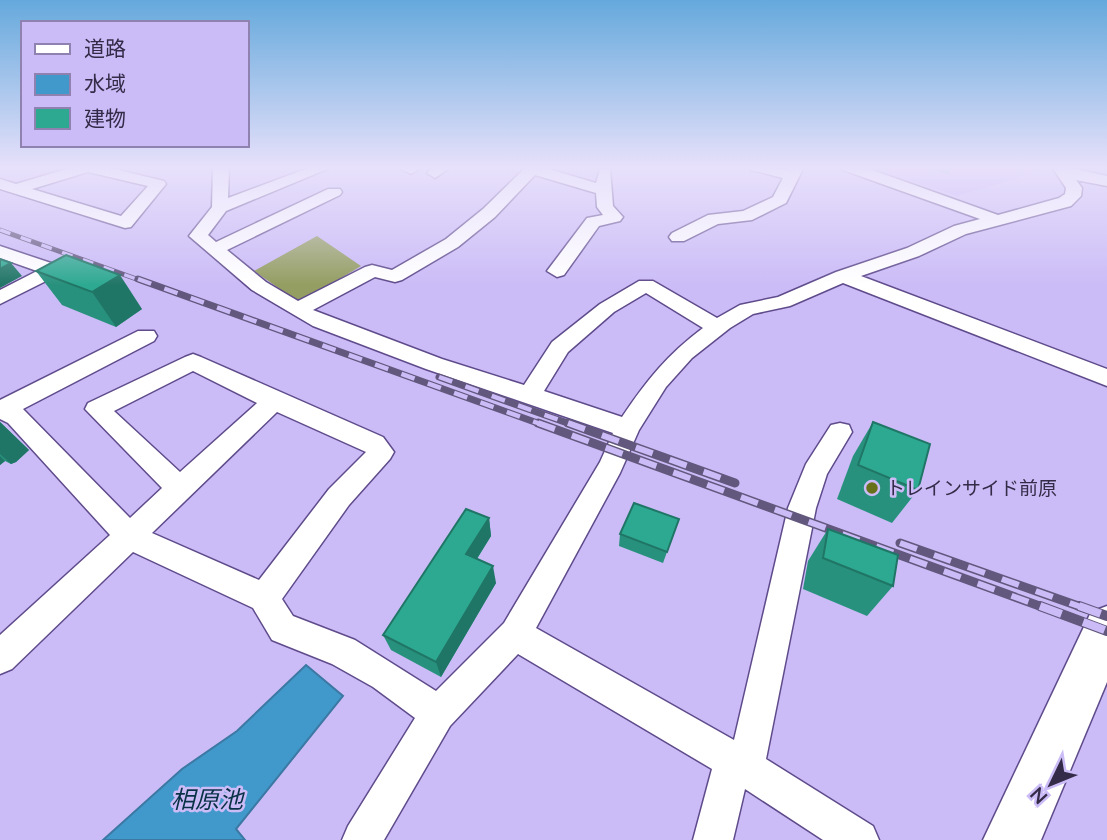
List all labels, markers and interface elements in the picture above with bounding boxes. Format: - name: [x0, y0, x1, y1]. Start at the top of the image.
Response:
- legend: [21, 21, 248, 147]
- text: 道路: [84, 35, 126, 60]
- text: 水域: [84, 70, 126, 95]
- text: 建物: [84, 105, 126, 130]
- place label: トレインサイド前原: [886, 476, 1057, 499]
- marker: トレインサイド前原: [864, 480, 880, 496]
- north arrow: [1016, 749, 1086, 819]
- text: N: [1025, 783, 1052, 809]
- water label: 相原池: [171, 784, 245, 813]

